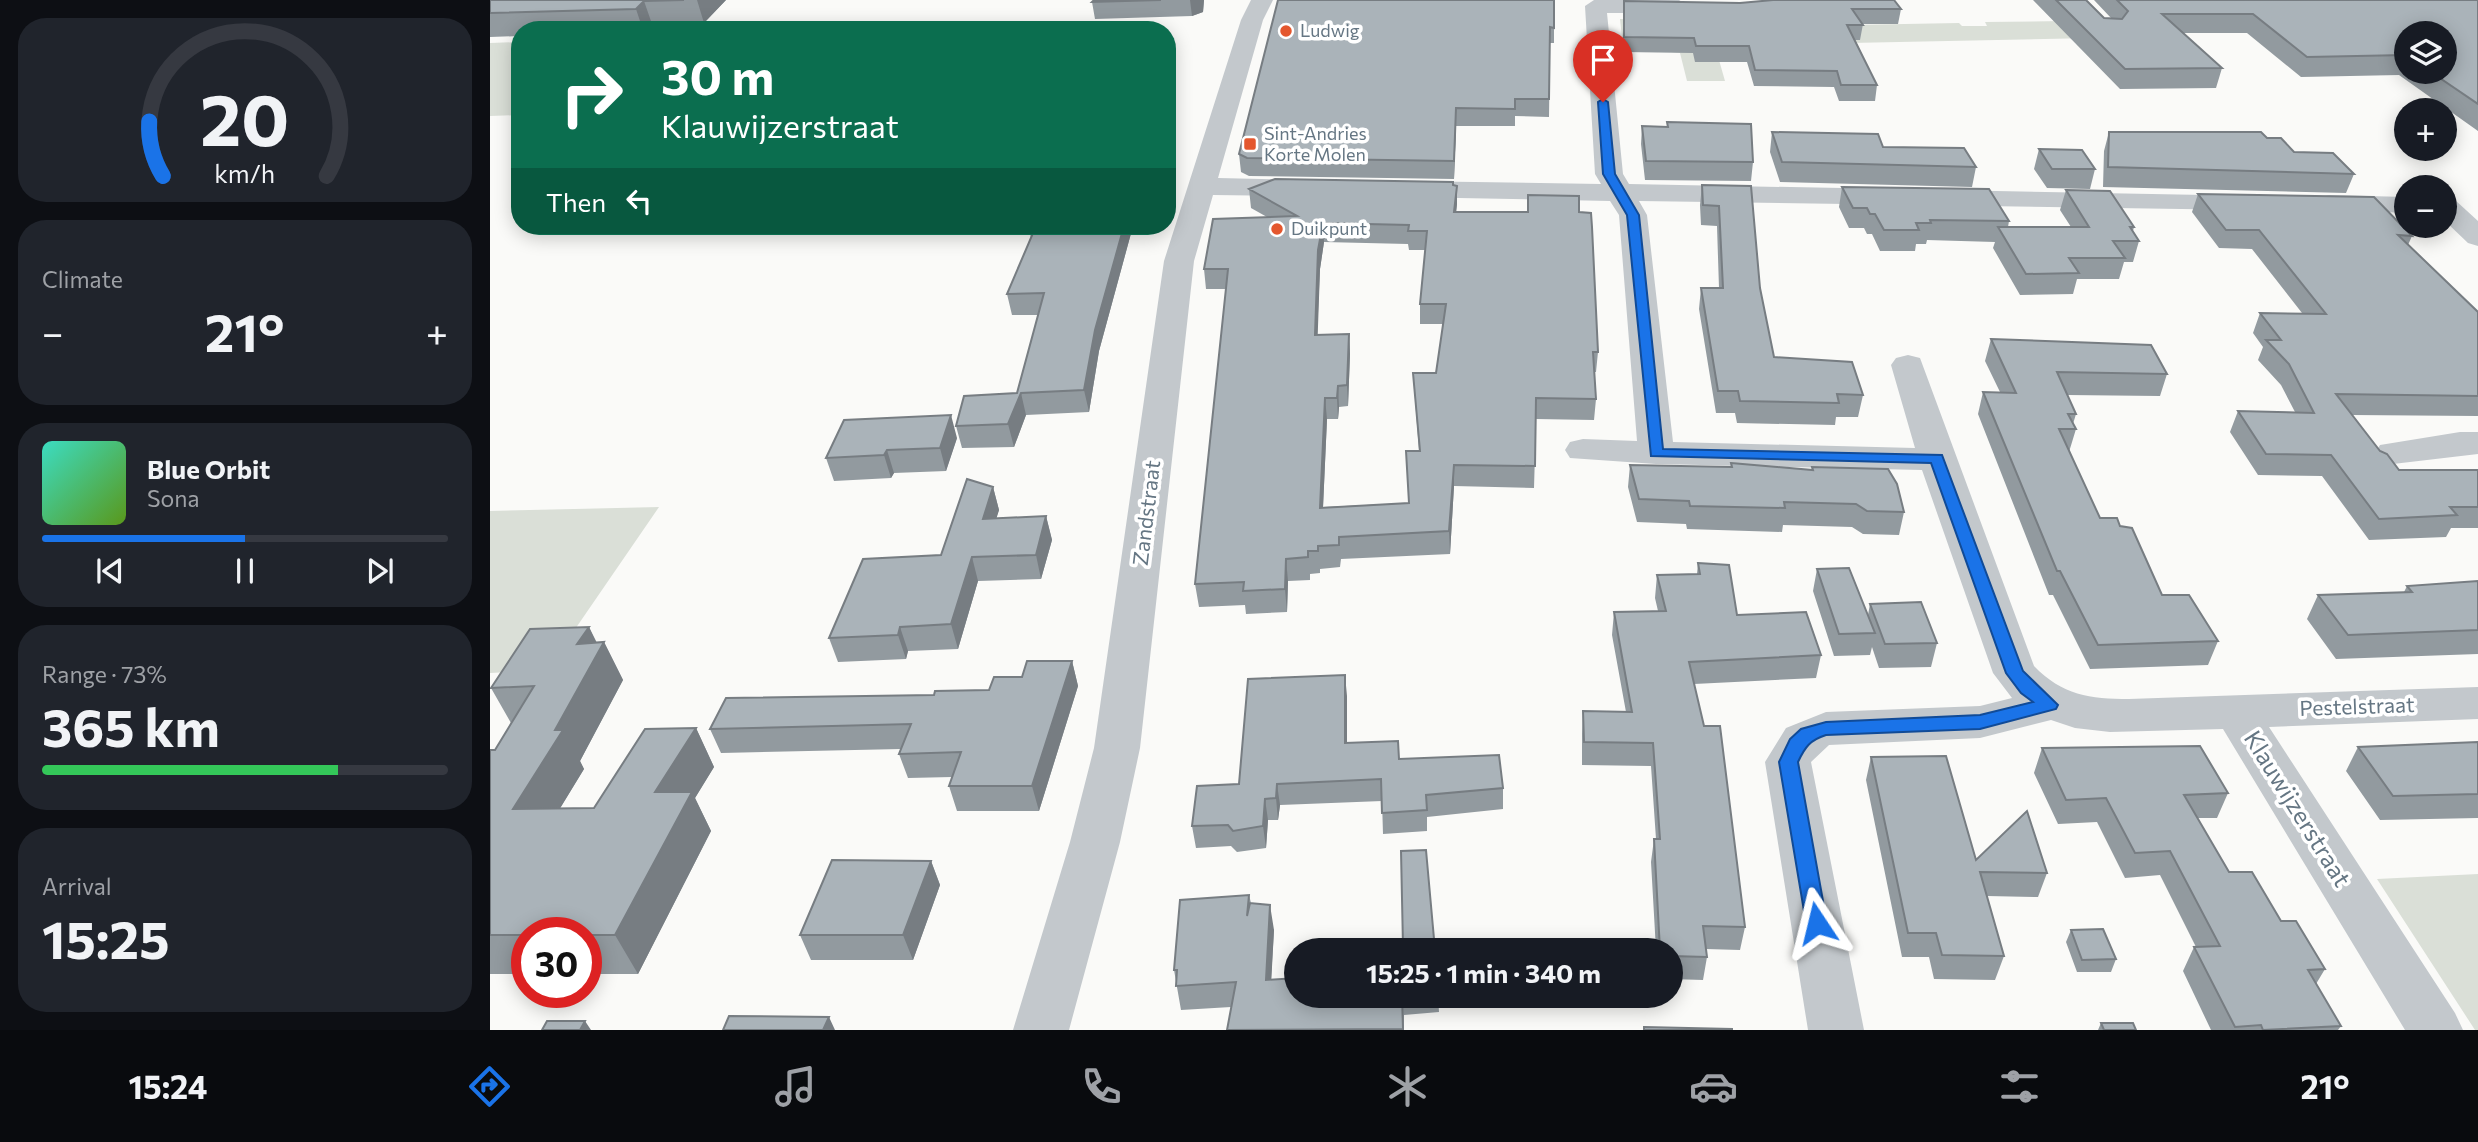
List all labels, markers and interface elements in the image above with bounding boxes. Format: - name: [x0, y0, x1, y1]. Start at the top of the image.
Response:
- place label: Ludwig: [1300, 19, 1360, 41]
- map controls: [2394, 21, 2457, 238]
- button: layers: [2394, 21, 2457, 84]
- marker: Ludwig: [1278, 23, 1294, 39]
- pin: [1573, 30, 1633, 102]
- icon: arrive: [1584, 41, 1622, 79]
- text: 30 m: [661, 45, 774, 105]
- icon: right: [546, 49, 637, 140]
- text: 20: [200, 73, 290, 162]
- button: +: [2394, 98, 2457, 161]
- text: Klauwijzerstraat: [661, 105, 899, 145]
- place label: Sint-Andries Korte Molen: [1264, 122, 1367, 165]
- marker: Sint-Andries Korte Molen: [1242, 136, 1258, 152]
- text: km/h: [215, 158, 275, 188]
- button: −: [2394, 175, 2457, 238]
- icon: left: [620, 182, 658, 220]
- text: Then: [546, 186, 606, 217]
- place label: Duikpunt: [1291, 217, 1367, 239]
- marker: Duikpunt: [1269, 221, 1285, 237]
- text: Climate: [42, 265, 123, 293]
- text: 21°: [205, 299, 284, 363]
- text: −: [42, 308, 64, 355]
- text: +: [426, 308, 448, 355]
- text: Blue Orbit: [147, 453, 270, 484]
- street label: Zandstraat: [1127, 459, 1164, 567]
- text: Sona: [147, 484, 199, 512]
- icon: previous: [91, 552, 129, 590]
- icon: pause: [226, 552, 264, 590]
- icon: next: [361, 552, 399, 590]
- text: Range · 73%: [42, 660, 167, 688]
- street label: Pestelstraat: [2299, 691, 2415, 720]
- text: 365 km: [42, 694, 220, 758]
- street label: Klauwijzerstraat: [2239, 725, 2358, 892]
- text: Arrival: [42, 872, 112, 900]
- position arrow: [1780, 886, 1854, 960]
- text: 15:25: [42, 906, 170, 970]
- speed limit sign: 30: [511, 917, 602, 1008]
- text: 15:25 · 1 min · 340 m: [1366, 957, 1601, 988]
- icon: directions: [465, 1062, 514, 1111]
- icon: music: [771, 1062, 820, 1111]
- icon: phone: [1077, 1062, 1126, 1111]
- icon: climate: [1383, 1062, 1432, 1111]
- icon: car: [1689, 1062, 1738, 1111]
- icon: filters: [1995, 1062, 2044, 1111]
- text: 15:24: [129, 1066, 208, 1106]
- text: 21°: [2301, 1066, 2350, 1106]

